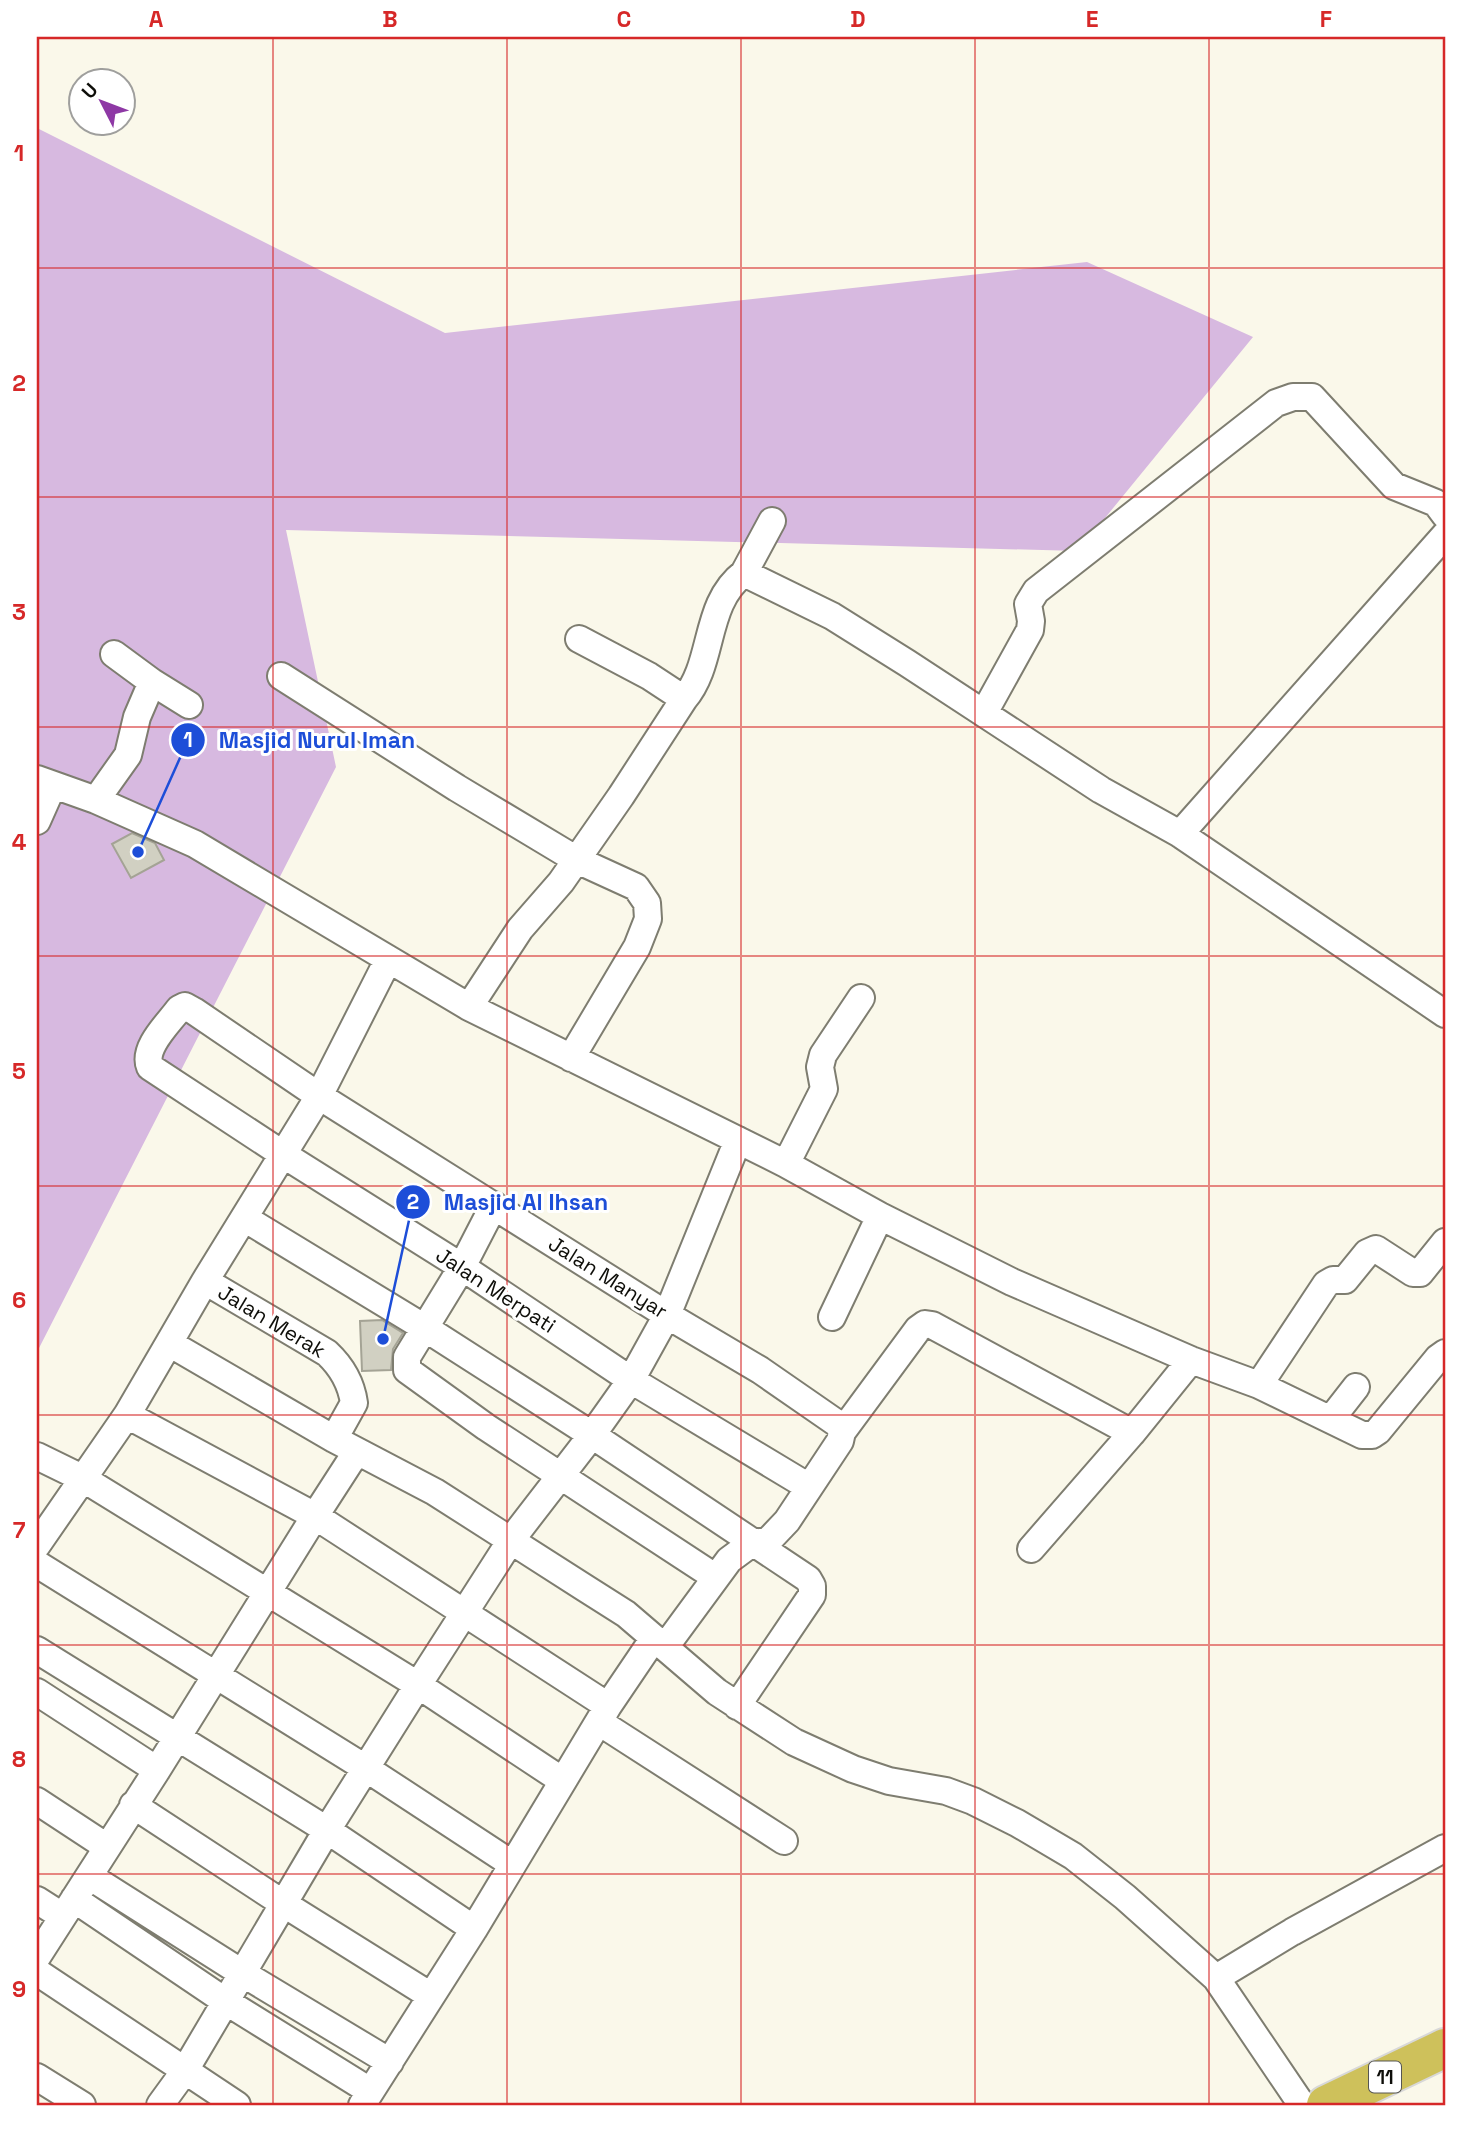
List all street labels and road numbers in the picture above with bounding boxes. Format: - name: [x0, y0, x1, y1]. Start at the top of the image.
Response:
- street label: Jalan Manyar: [543, 1230, 673, 1324]
- street label: Jalan Merpati: [431, 1241, 561, 1339]
- street label: Jalan Merak: [213, 1278, 331, 1364]
- road number: 11: [1369, 2062, 1401, 2092]

